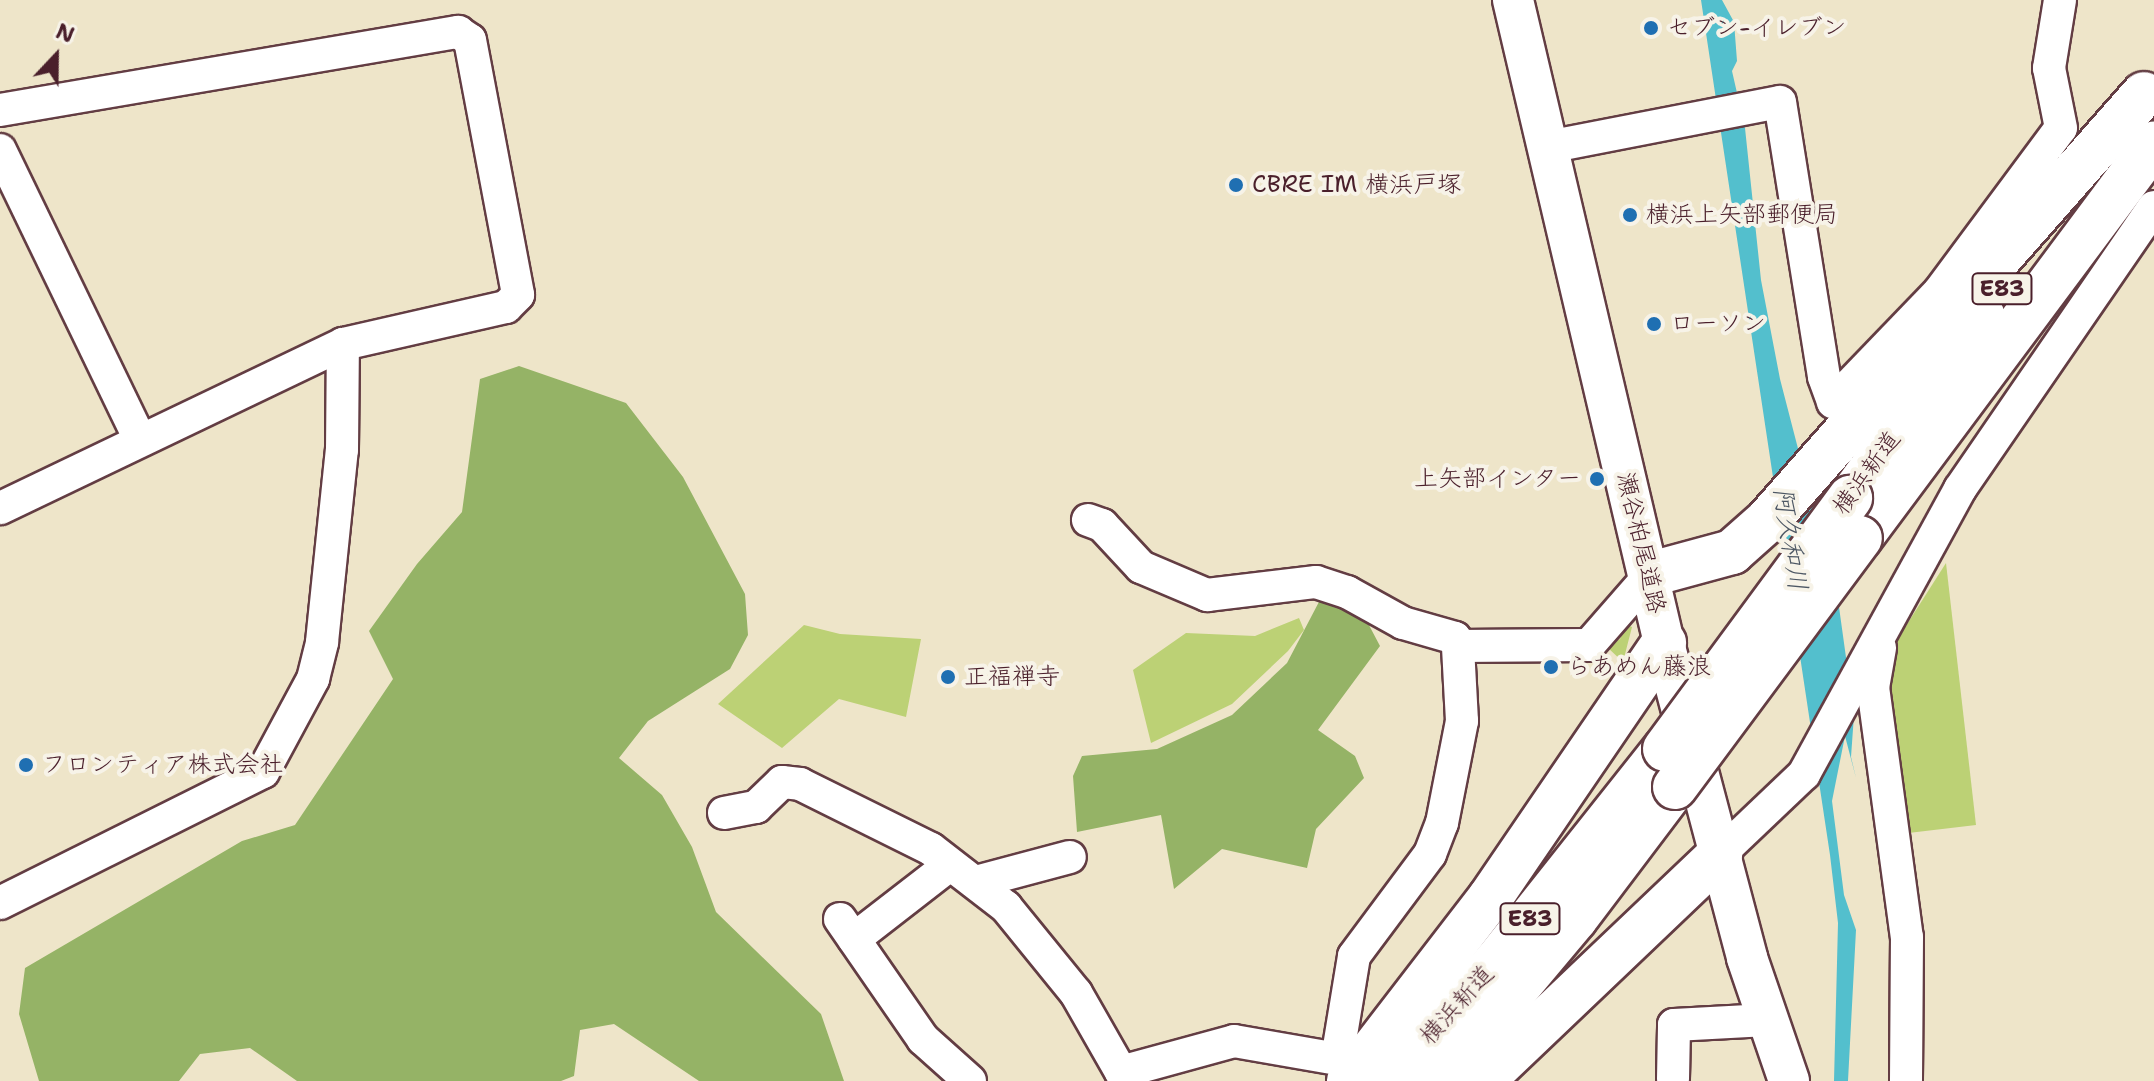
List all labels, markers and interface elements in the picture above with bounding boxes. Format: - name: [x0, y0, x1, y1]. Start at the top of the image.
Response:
- place label: セブン-イレブン: [1667, 14, 1847, 42]
- north arrow: [16, 16, 96, 96]
- text: N: [52, 17, 79, 50]
- marker: セブン-イレブン: [1642, 19, 1660, 37]
- place label: CBRE IM 横浜戸塚: [1252, 171, 1461, 199]
- marker: CBRE IM 横浜戸塚: [1227, 176, 1245, 194]
- place label: 横浜上矢部郵便局: [1646, 201, 1838, 229]
- marker: 横浜上矢部郵便局: [1621, 206, 1639, 224]
- road number: E83: [1970, 271, 2034, 307]
- place label: ローソン: [1670, 310, 1766, 338]
- marker: ローソン: [1645, 315, 1663, 333]
- street label: 横浜新道: [1827, 426, 1907, 520]
- place label: 上矢部インター: [1413, 465, 1581, 493]
- marker: 上矢部インター: [1588, 470, 1606, 488]
- street label: 瀬谷柏尾道路: [1611, 470, 1671, 616]
- water label: 阿久和川: [1767, 485, 1815, 593]
- place label: らあめん藤浪: [1567, 653, 1711, 681]
- marker: らあめん藤浪: [1542, 658, 1560, 676]
- place label: 正福禅寺: [964, 663, 1060, 691]
- marker: 正福禅寺: [939, 668, 957, 686]
- place label: フロンティア株式会社: [42, 751, 282, 779]
- marker: フロンティア株式会社: [17, 756, 35, 774]
- road number: E83: [1498, 901, 1562, 937]
- street label: 横浜新道: [1414, 960, 1500, 1050]

